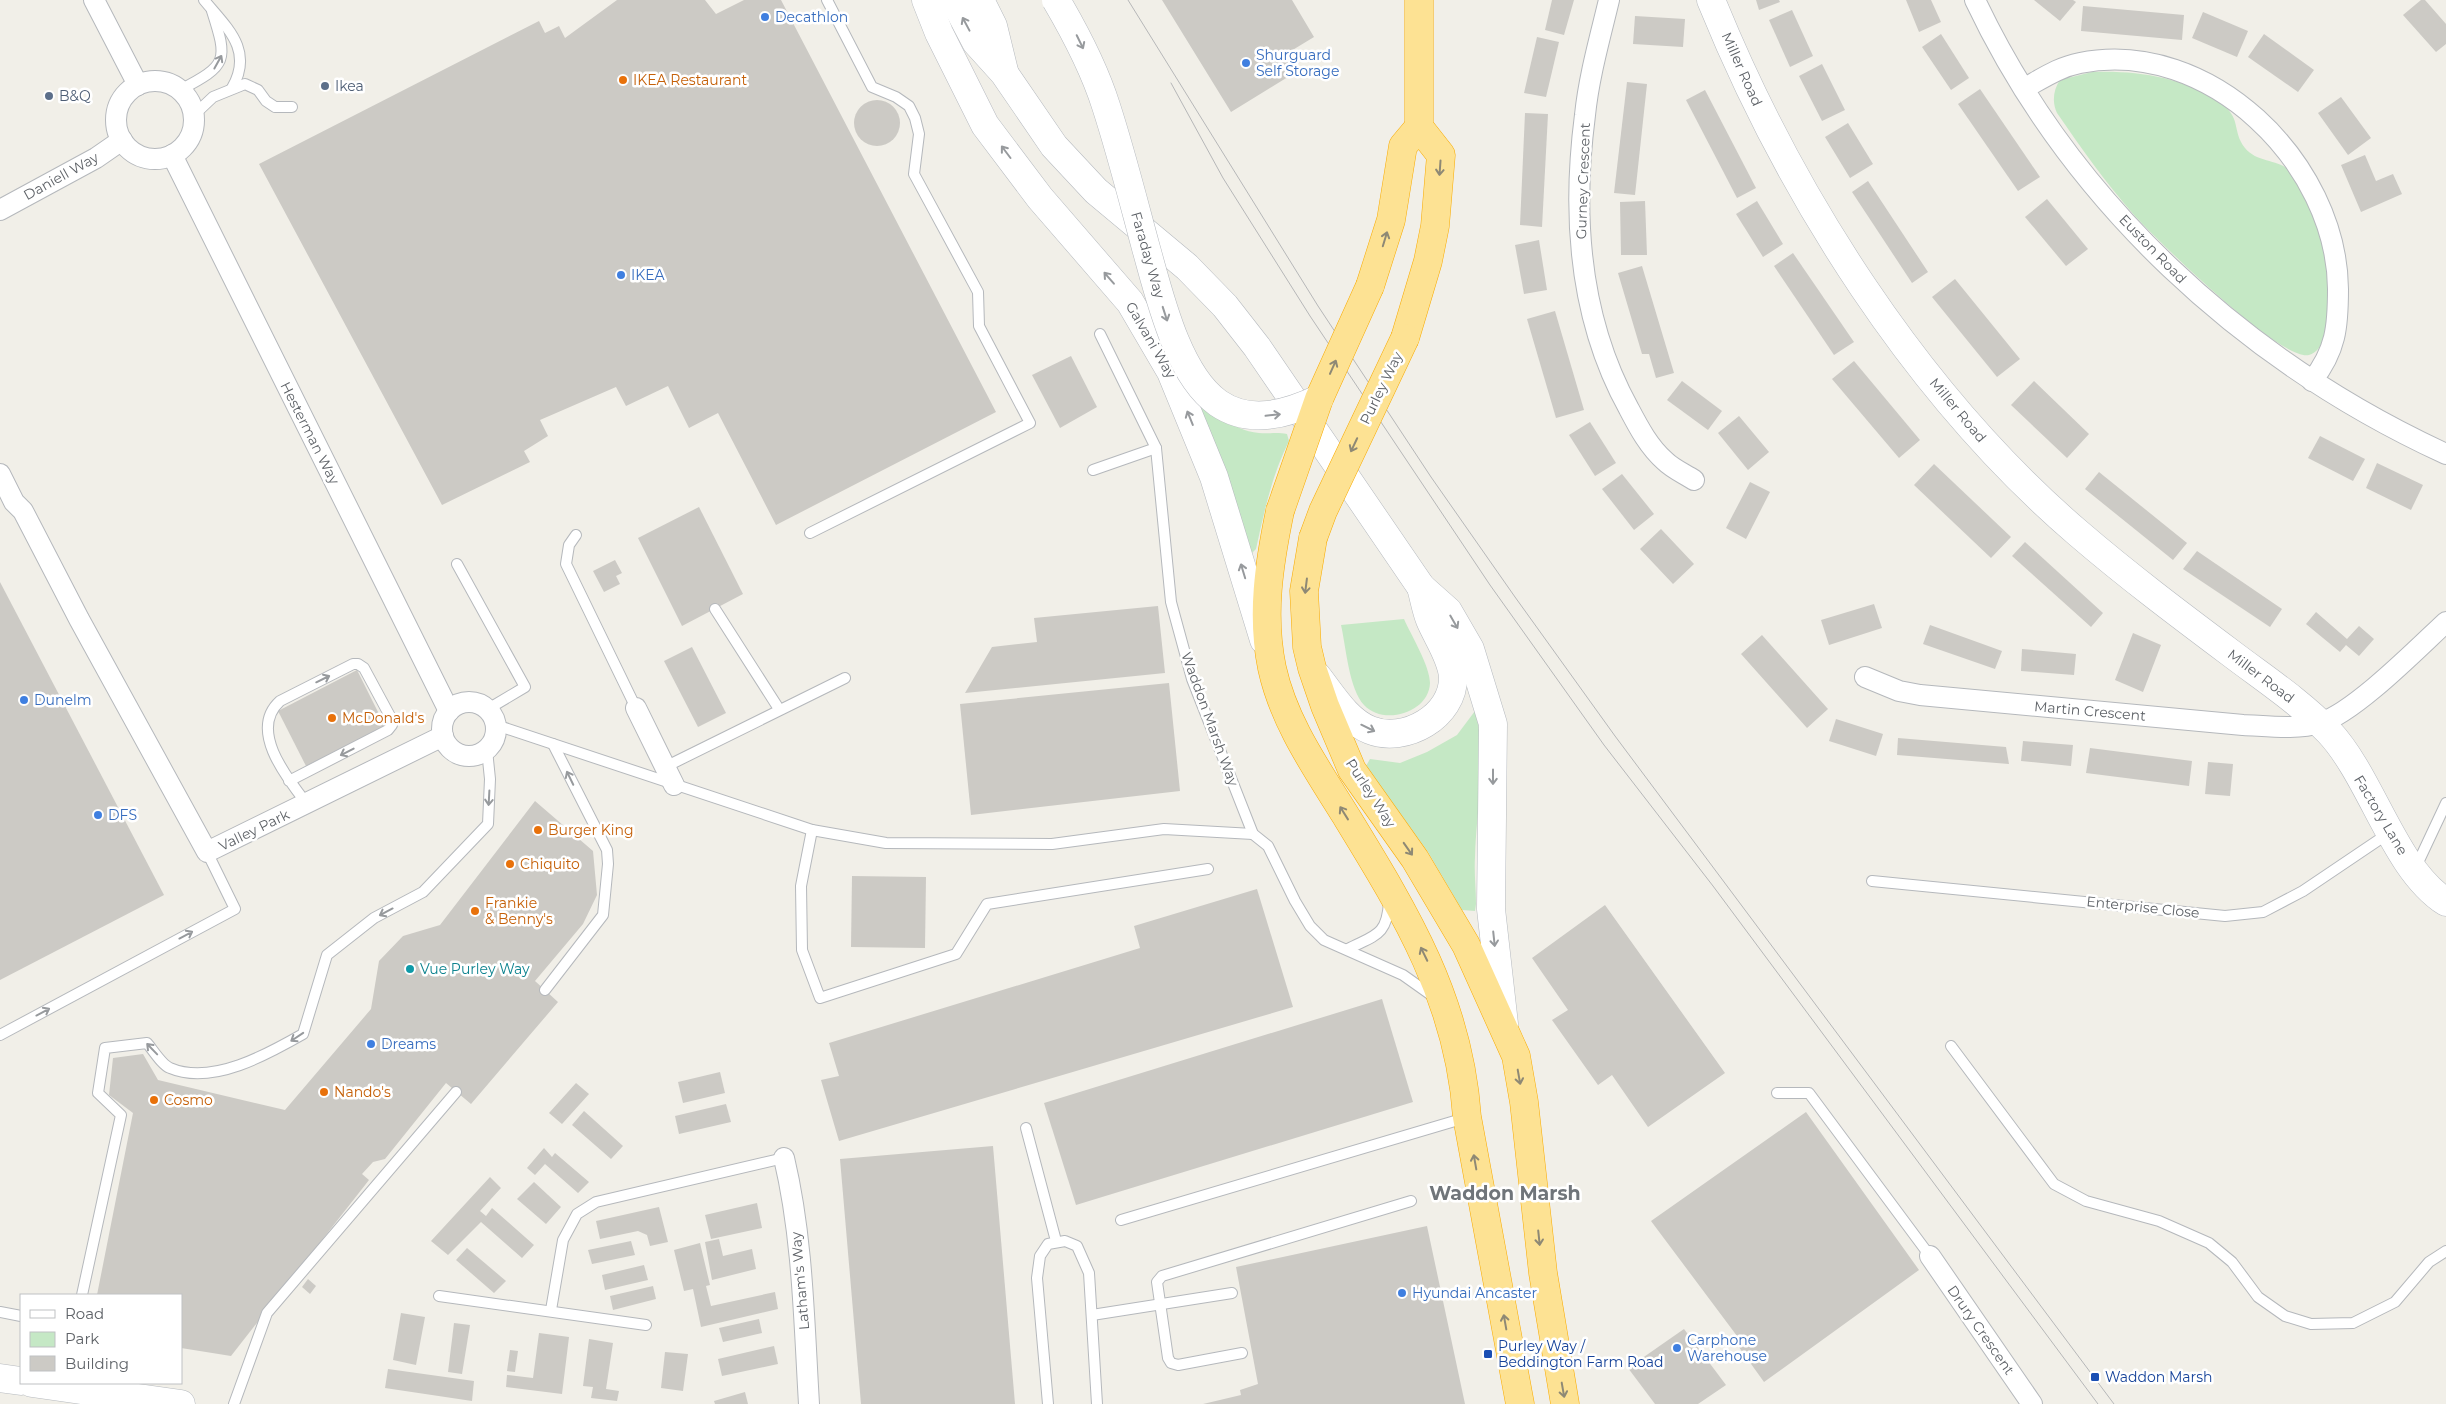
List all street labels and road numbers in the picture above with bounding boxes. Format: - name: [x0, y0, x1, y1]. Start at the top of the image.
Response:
- street label: Miller Road: [1718, 29, 1766, 109]
- street label: Gurney Crescent: [1572, 122, 1594, 240]
- street label: Daniell Way: [20, 148, 102, 204]
- street label: Faraday Way: [1127, 210, 1169, 301]
- street label: Euston Road: [2115, 211, 2191, 287]
- street label: Galvani Way: [1122, 298, 1180, 382]
- street label: Purley Way: [1356, 348, 1407, 427]
- street label: Miller Road: [1926, 374, 1990, 446]
- street label: Hesterman Way: [276, 379, 344, 488]
- street label: Miller Road: [2224, 645, 2298, 707]
- street label: Waddon Marsh Way: [1177, 649, 1243, 789]
- street label: Martin Crescent: [2033, 697, 2147, 725]
- street label: Purley Way: [1342, 755, 1400, 831]
- street label: Factory Lane: [2350, 772, 2412, 858]
- street label: Valley Park: [216, 805, 293, 855]
- street label: Enterprise Close: [2086, 892, 2200, 922]
- street label: Latham's Way: [787, 1231, 813, 1331]
- street label: Drury Crescent: [1943, 1282, 2019, 1379]

